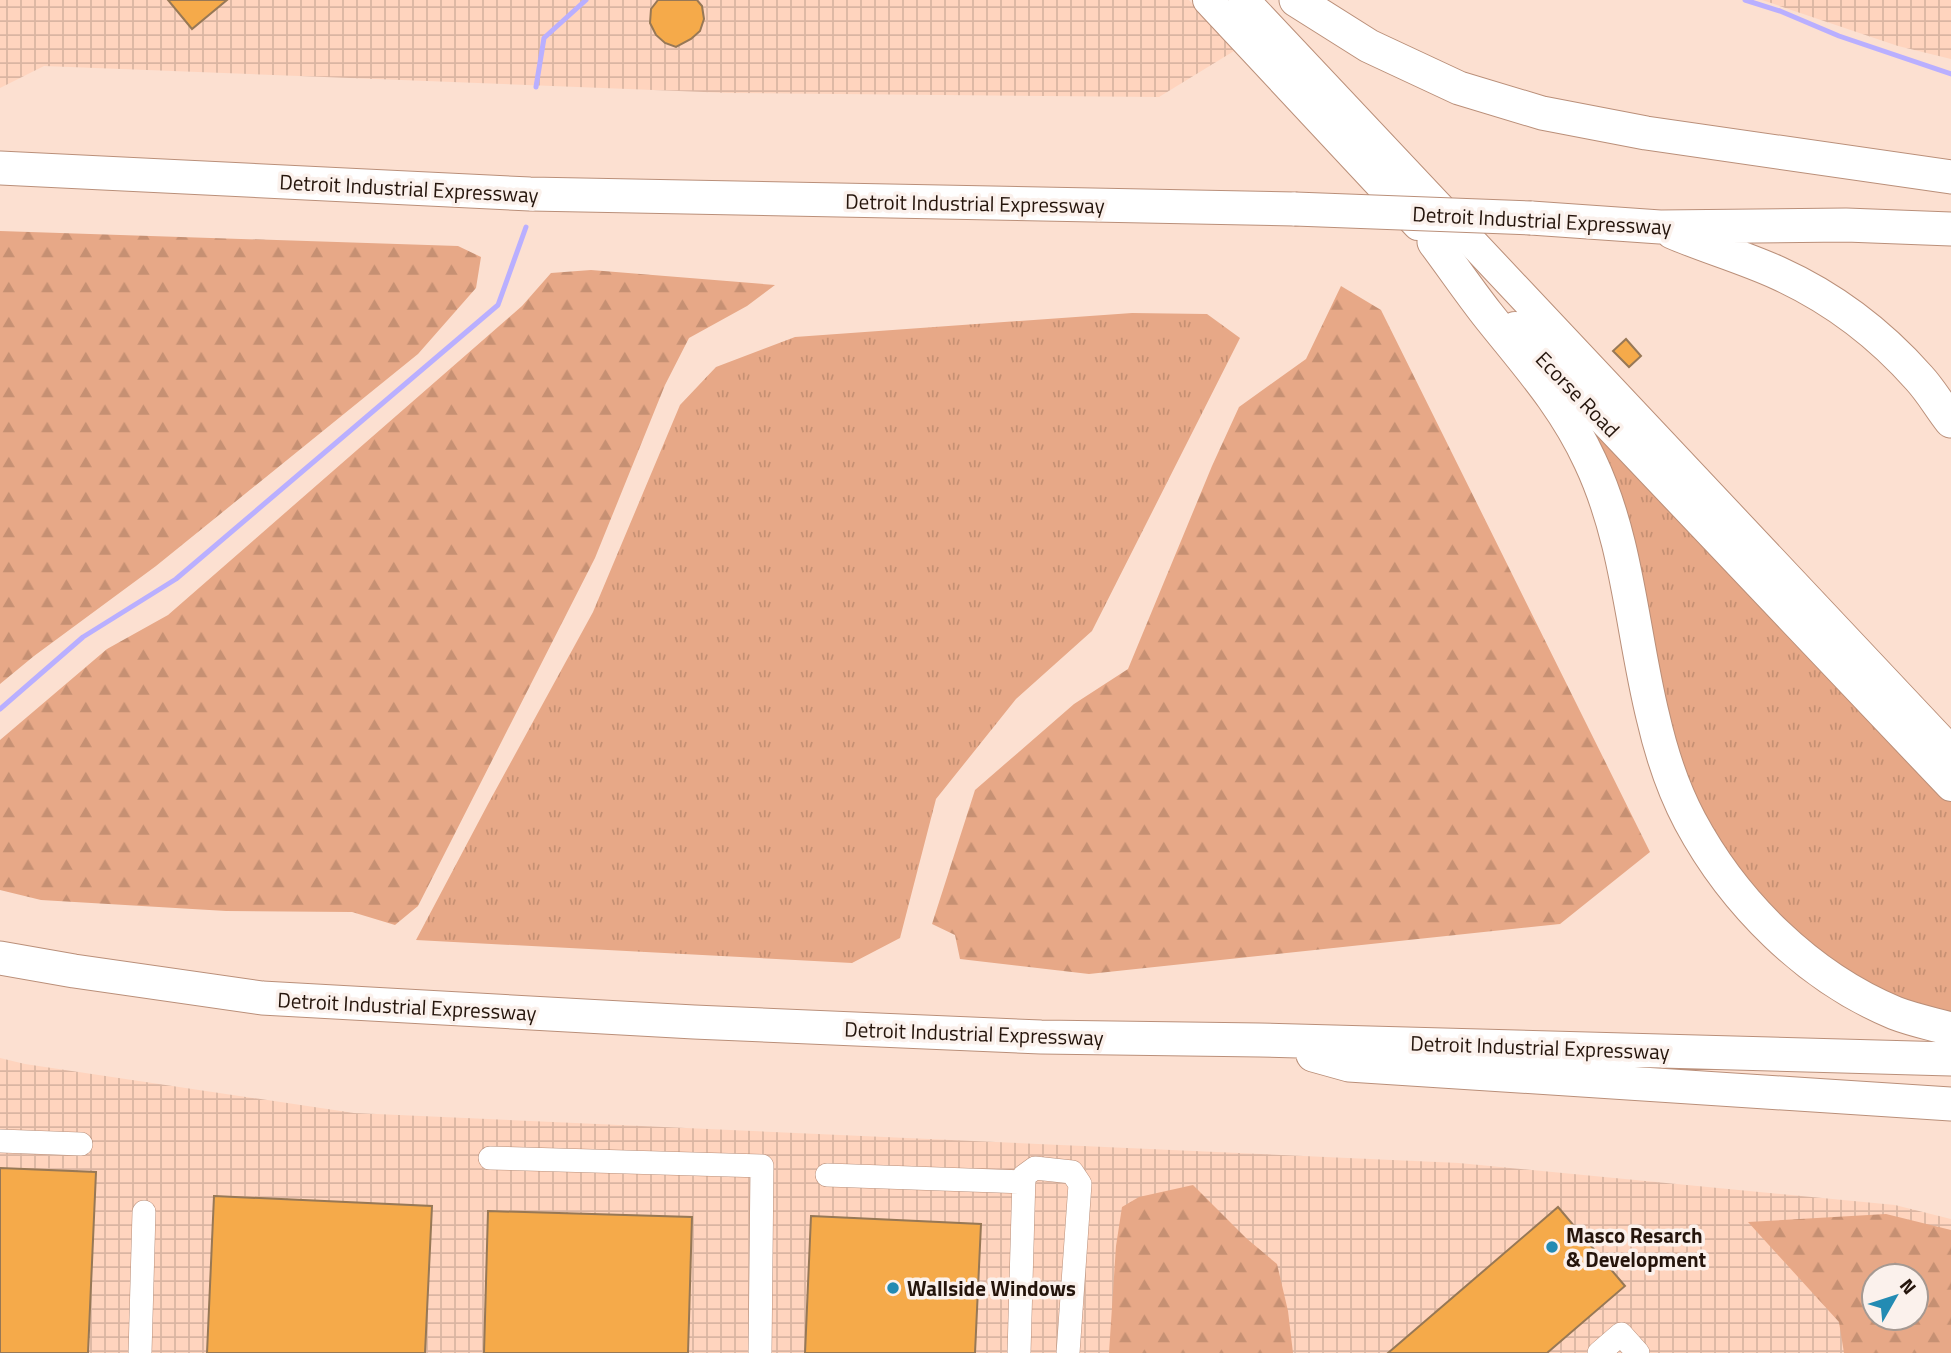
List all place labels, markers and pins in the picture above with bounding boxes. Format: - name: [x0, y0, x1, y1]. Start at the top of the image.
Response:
- place label: Masco Resarch & Development: [1566, 1219, 1707, 1275]
- marker: Masco Resarch & Development: [1544, 1239, 1560, 1255]
- place label: Wallside Windows: [907, 1272, 1076, 1304]
- marker: Wallside Windows: [885, 1280, 901, 1296]

